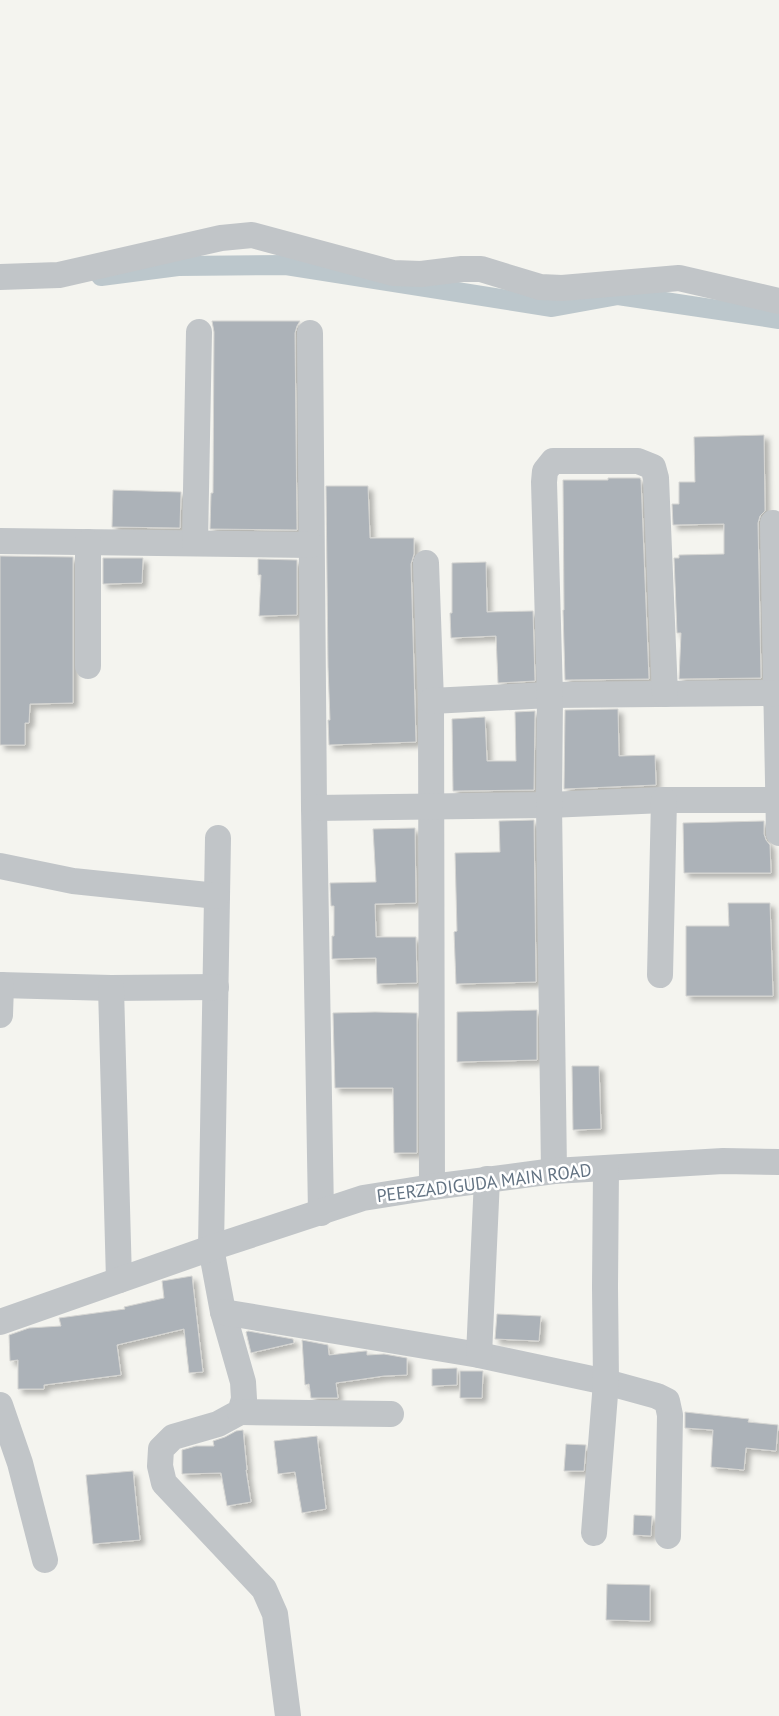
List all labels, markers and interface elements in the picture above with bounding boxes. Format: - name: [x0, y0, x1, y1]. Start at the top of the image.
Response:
- street label: PEERZADIGUDA MAIN ROAD: [375, 1158, 593, 1207]

